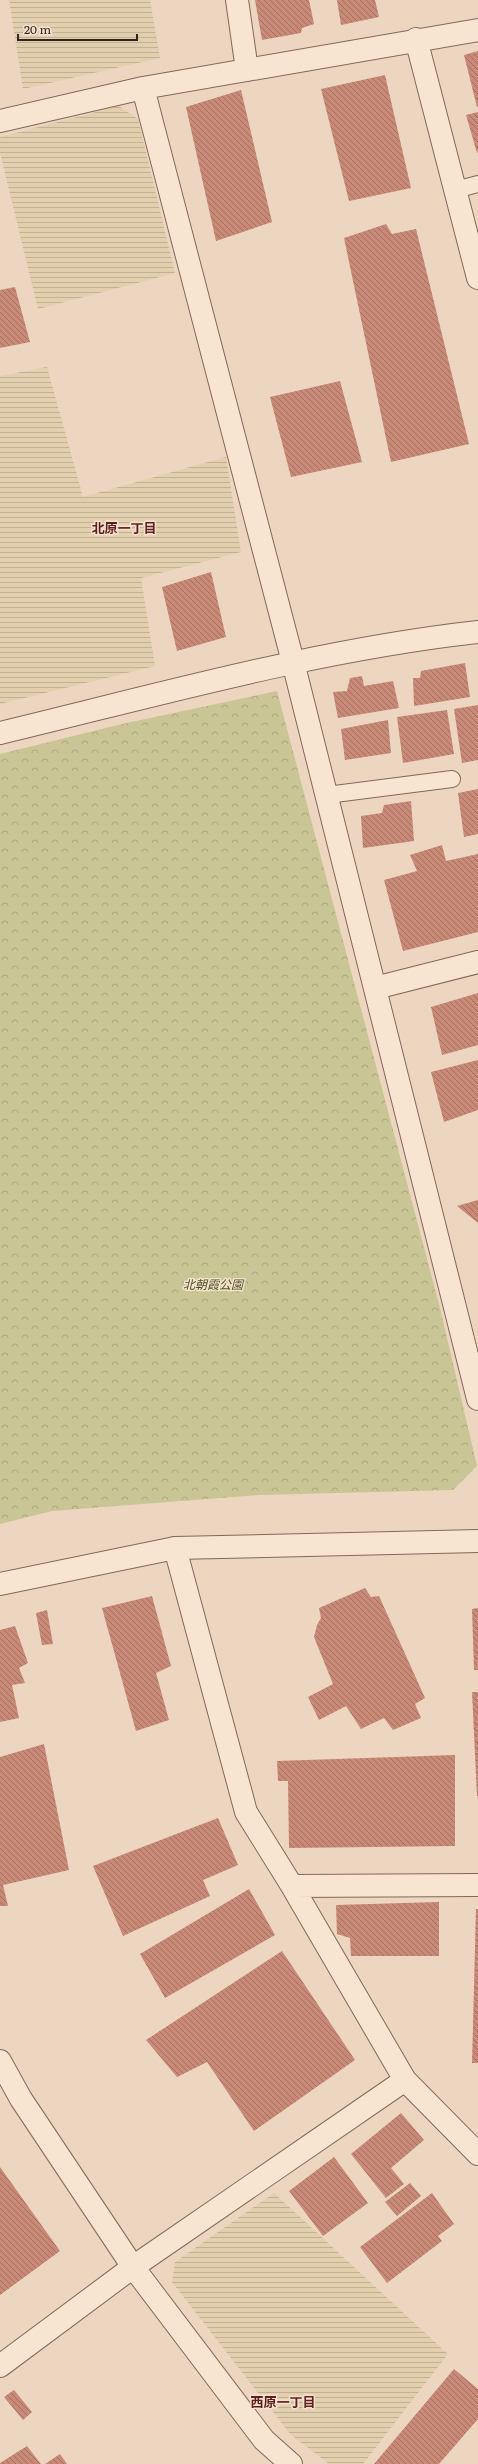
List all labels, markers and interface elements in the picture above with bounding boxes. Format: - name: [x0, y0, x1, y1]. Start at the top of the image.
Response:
- scale bar: [18, 16, 137, 42]
- text: 20 m: [24, 20, 51, 38]
- district label: 北原一丁目: [91, 518, 157, 537]
- park label: 北朝霞公園: [183, 1275, 245, 1293]
- district label: 西原一丁目: [250, 2392, 316, 2411]

